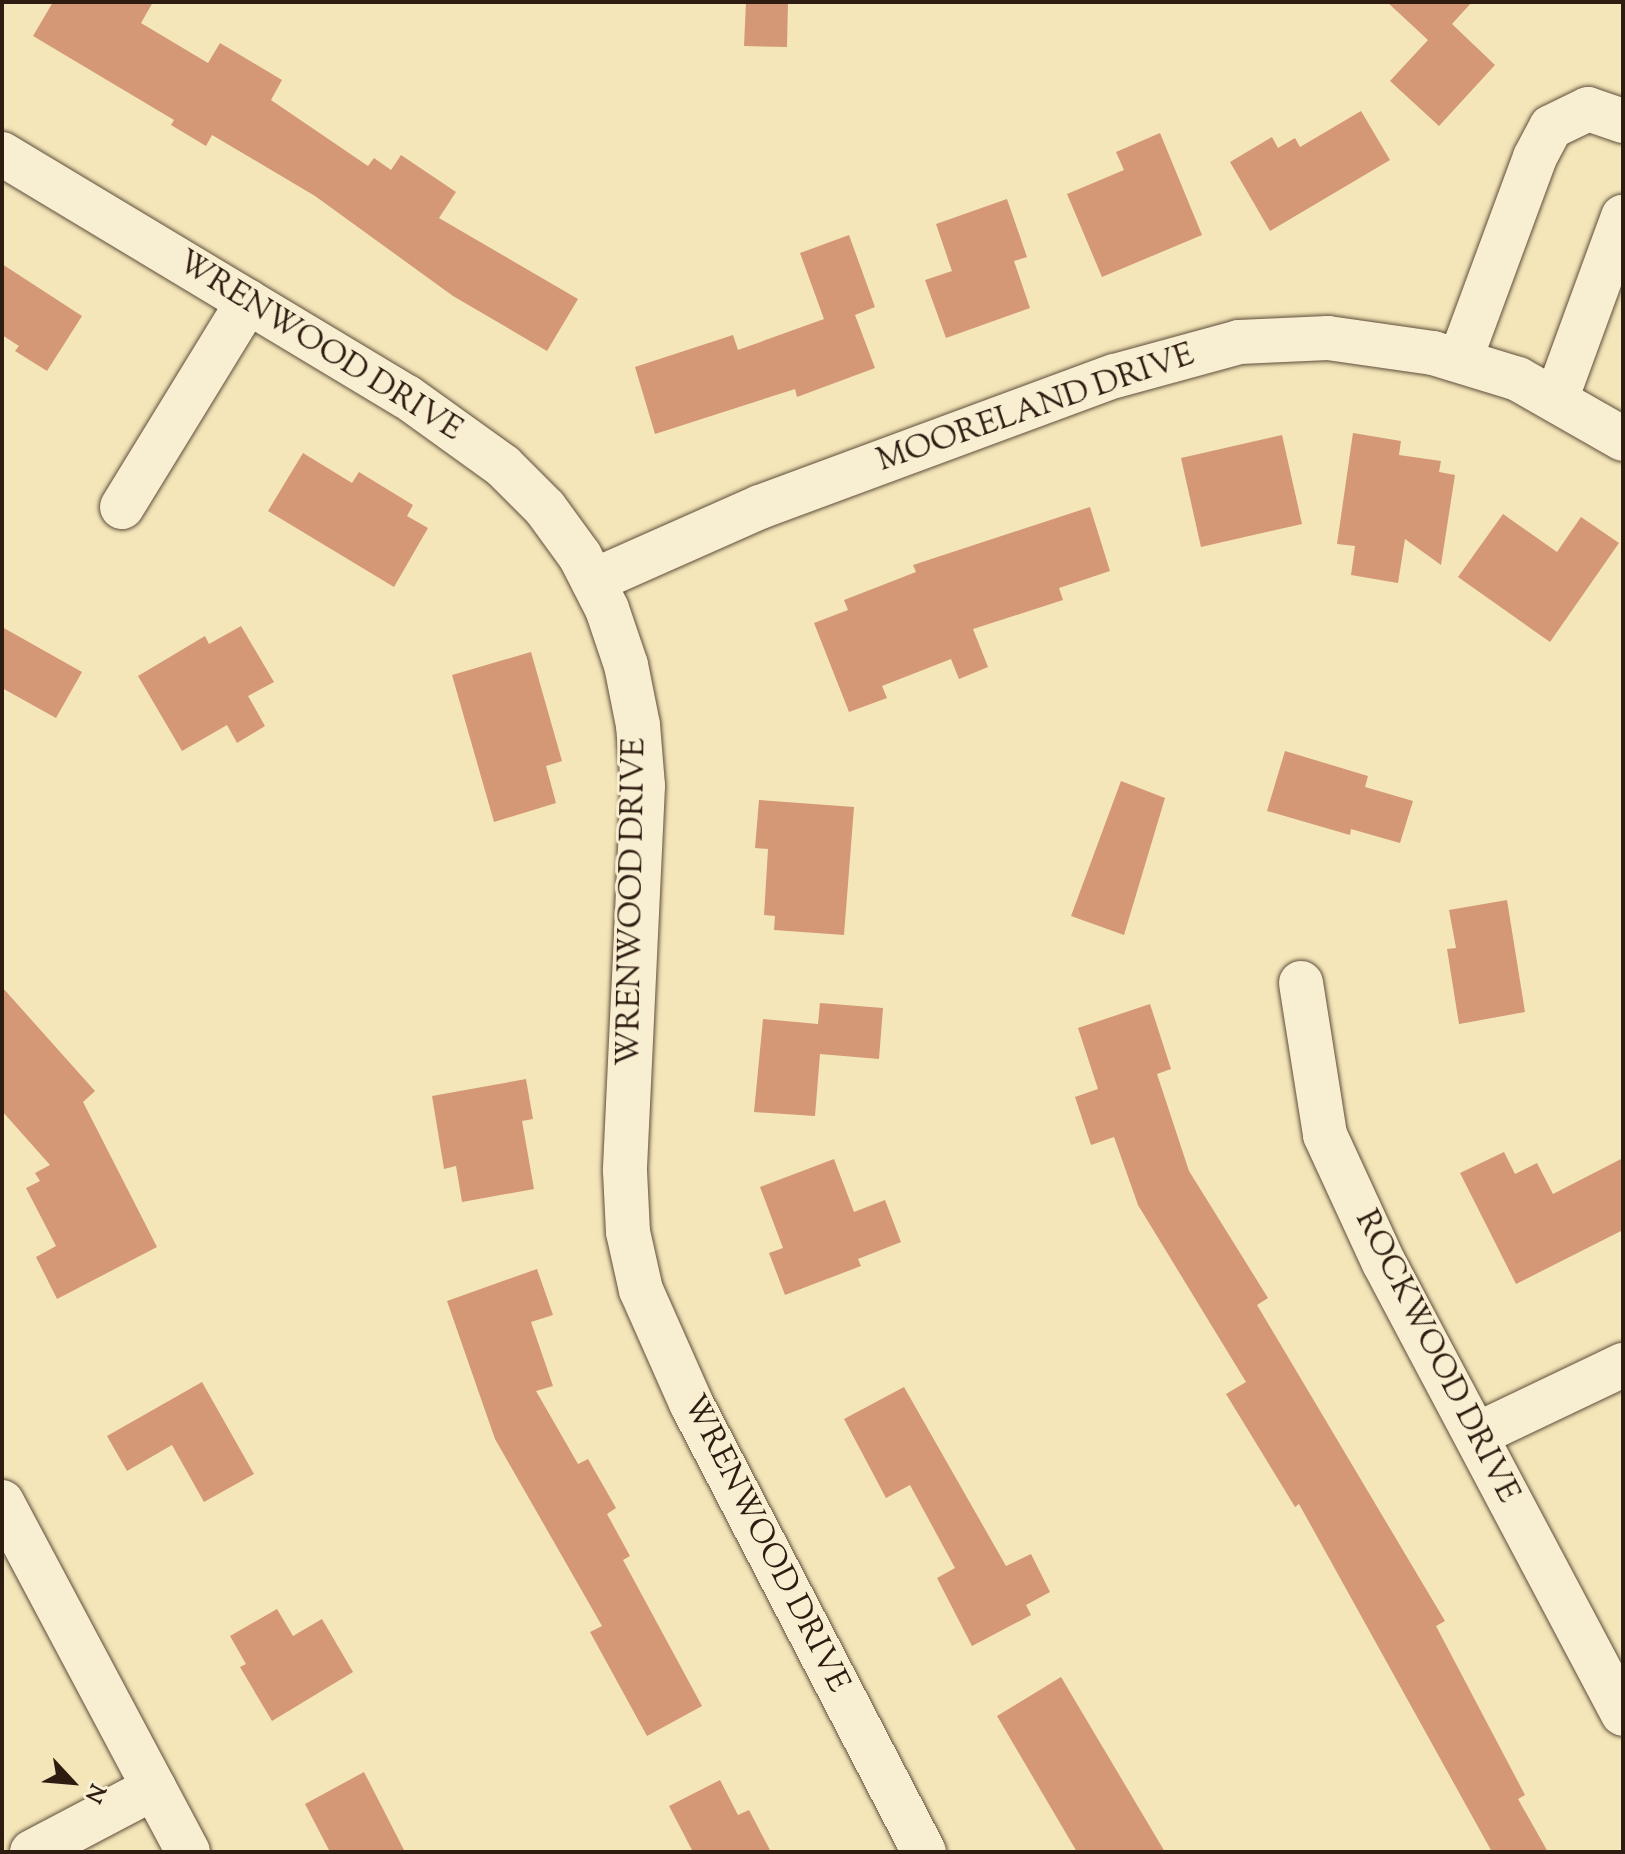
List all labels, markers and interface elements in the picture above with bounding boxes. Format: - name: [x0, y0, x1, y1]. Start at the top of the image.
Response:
- street label: WRENWOOD DRIVE: [169, 244, 469, 450]
- street label: MOORELAND DRIVE: [872, 337, 1200, 481]
- street label: WRENWOOD DRIVE: [611, 737, 655, 1067]
- street label: ROCKWOOD DRIVE: [1346, 1204, 1526, 1510]
- street label: WRENWOOD DRIVE: [673, 1389, 857, 1699]
- north arrow: [32, 1742, 112, 1822]
- text: N: [75, 1778, 112, 1807]

